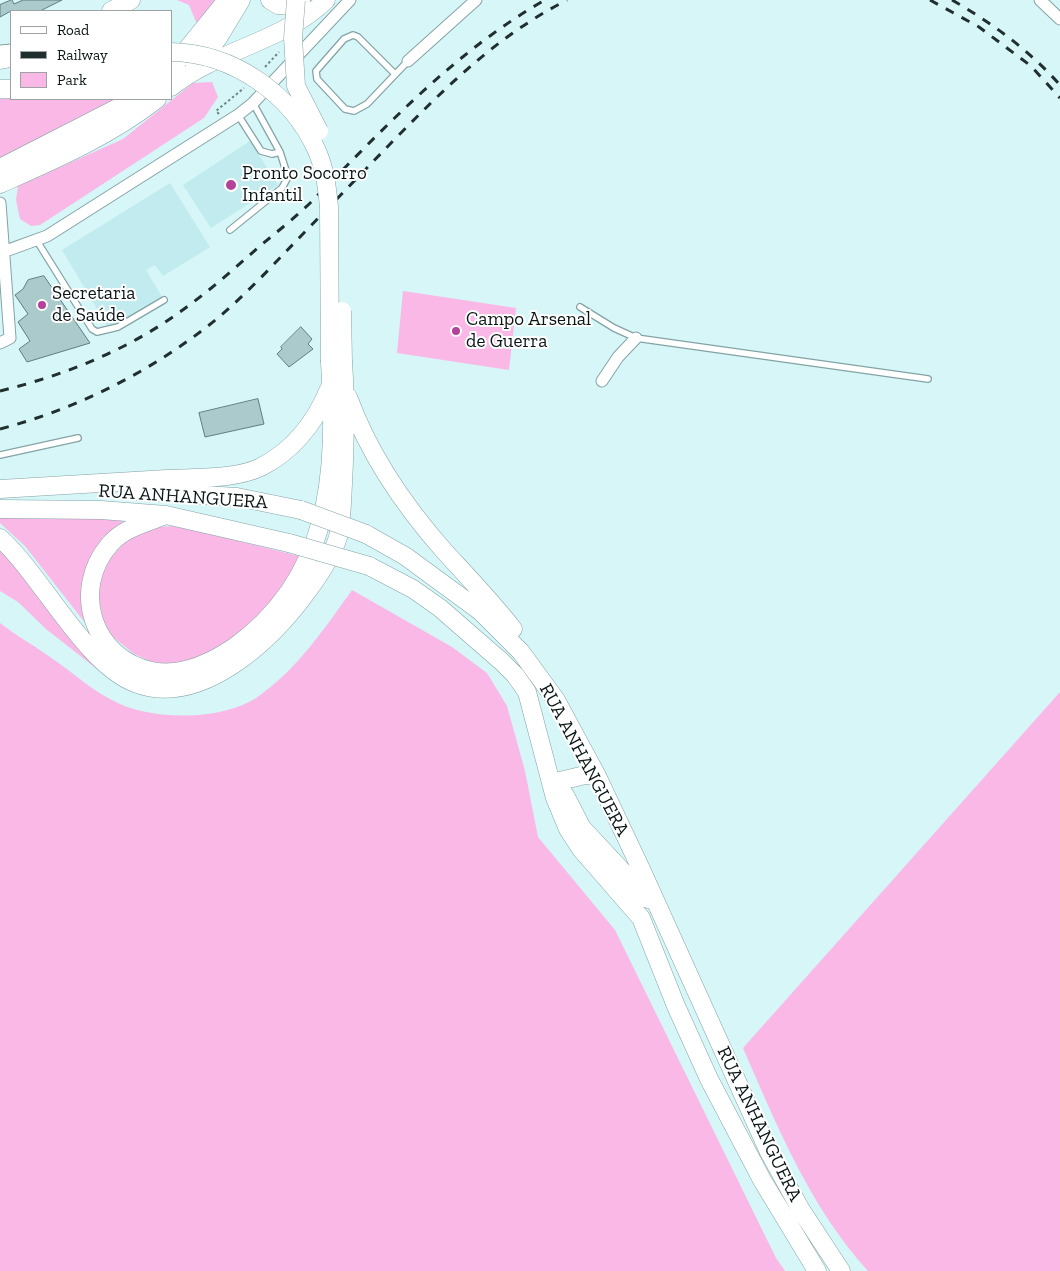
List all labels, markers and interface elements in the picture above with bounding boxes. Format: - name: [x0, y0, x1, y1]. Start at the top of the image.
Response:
- legend: [10, 10, 172, 100]
- text: Road: [57, 21, 89, 39]
- text: Railway: [57, 46, 108, 64]
- text: Park: [57, 71, 87, 89]
- place label: Pronto Socorro Infantil: [242, 163, 367, 207]
- marker: Pronto Socorro Infantil: [224, 178, 238, 192]
- place label: Secretaria de Saúde: [52, 283, 135, 327]
- marker: Secretaria de Saúde: [36, 299, 48, 311]
- place label: Campo Arsenal de Guerra: [466, 309, 591, 353]
- marker: Campo Arsenal de Guerra: [450, 325, 462, 337]
- street label: RUA ANHANGUERA: [98, 480, 268, 514]
- street label: RUA ANHANGUERA: [534, 680, 634, 840]
- street label: RUA ANHANGUERA: [712, 1043, 806, 1205]

